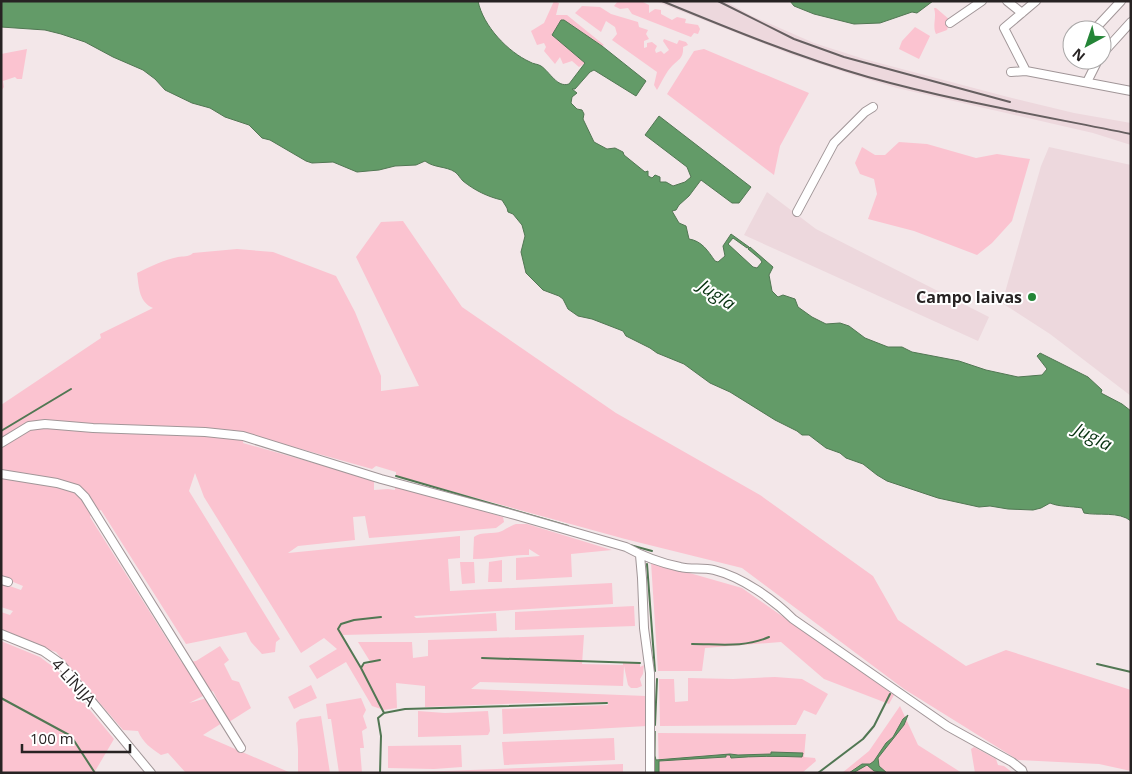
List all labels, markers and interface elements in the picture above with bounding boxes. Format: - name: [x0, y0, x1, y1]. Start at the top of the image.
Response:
- north arrow: [1062, 20, 1112, 70]
- text: N: [1068, 44, 1089, 66]
- water label: Jugla: [692, 272, 741, 315]
- place label: Campo laivas: [916, 286, 1022, 308]
- marker: Campo laivas: [1026, 291, 1038, 303]
- water label: Jugla: [1068, 415, 1116, 456]
- street label: 4 LĪNIJA: [47, 653, 102, 711]
- scale bar: [22, 722, 130, 754]
- text: 100 m: [30, 728, 74, 748]

